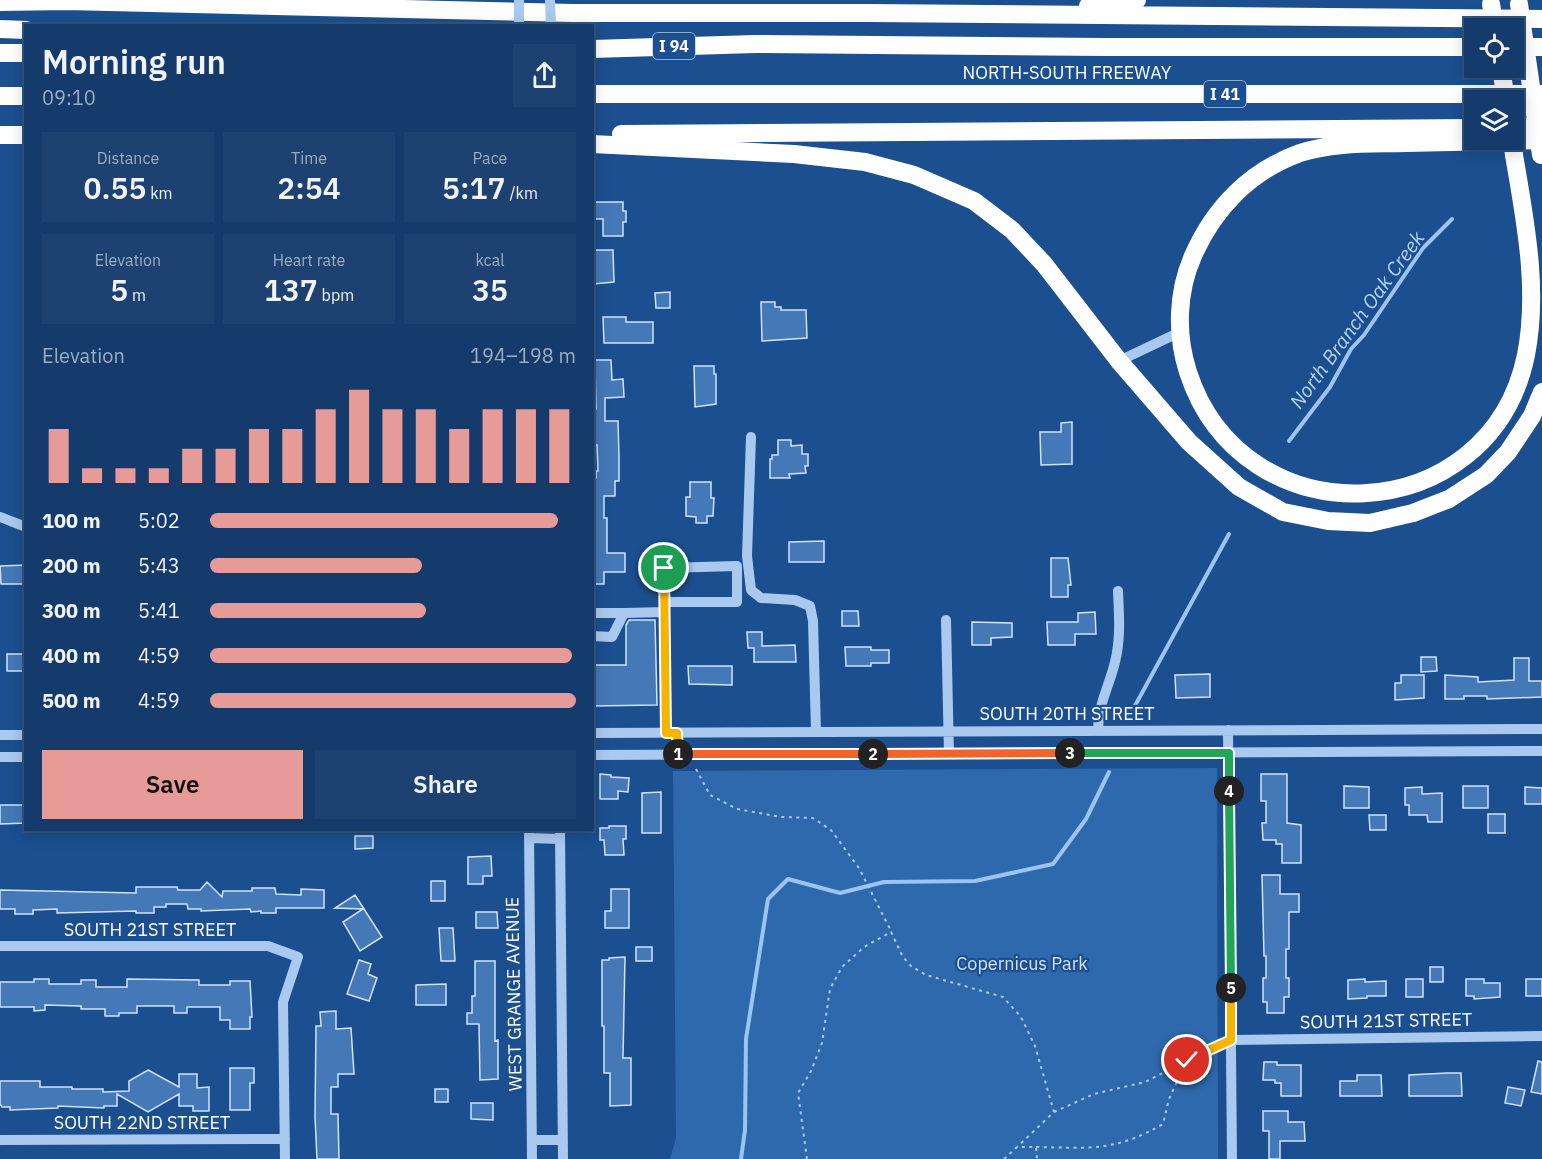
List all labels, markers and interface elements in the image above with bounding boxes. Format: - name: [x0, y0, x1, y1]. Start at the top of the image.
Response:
- map controls: [1464, 18, 1524, 150]
- button: locate: [1464, 18, 1524, 78]
- road number: I 94: [653, 33, 695, 59]
- text: Morning run: [42, 40, 226, 83]
- button: share: [513, 44, 576, 107]
- street label: NORTH-SOUTH FREEWAY: [963, 61, 1172, 84]
- road number: I 41: [1204, 81, 1246, 107]
- text: 09:10: [42, 84, 96, 111]
- button: layers: [1464, 90, 1524, 150]
- text: Distance: [97, 148, 159, 168]
- text: Time: [291, 148, 327, 168]
- text: Pace: [473, 148, 507, 168]
- text: 0.55: [83, 168, 146, 207]
- text: 2:54: [277, 168, 341, 207]
- text: 5:17: [442, 168, 506, 207]
- text: km: [146, 183, 173, 203]
- text: /km: [506, 183, 538, 203]
- water label: North Branch Oak Creek: [1283, 225, 1431, 414]
- text: Elevation: [95, 250, 161, 270]
- text: Heart rate: [273, 250, 345, 270]
- text: kcal: [475, 250, 505, 270]
- text: 5: [110, 270, 128, 309]
- text: 137: [264, 270, 318, 309]
- text: 35: [472, 270, 508, 309]
- text: m: [128, 285, 146, 305]
- text: bpm: [318, 285, 354, 305]
- text: Elevation: [42, 342, 125, 369]
- text: 194–198 m: [470, 342, 576, 369]
- text: 100 m: [42, 507, 101, 534]
- text: 5:02: [138, 507, 180, 534]
- pin: [638, 542, 689, 593]
- icon: arrive: [647, 551, 680, 584]
- text: 200 m: [42, 552, 101, 579]
- text: 5:43: [138, 552, 180, 579]
- text: 300 m: [42, 597, 101, 624]
- text: 5:41: [138, 597, 180, 624]
- text: 400 m: [42, 642, 101, 669]
- text: 4:59: [138, 642, 180, 669]
- text: 500 m: [42, 687, 101, 714]
- text: 4:59: [138, 687, 180, 714]
- street label: SOUTH 20TH STREET: [980, 702, 1154, 725]
- pin: 3: [1055, 738, 1085, 768]
- pin: 1: [663, 739, 693, 769]
- pin: 2: [858, 739, 888, 769]
- text: 3: [1065, 743, 1075, 763]
- text: 1: [673, 744, 683, 764]
- text: 2: [868, 744, 878, 764]
- button: Save: [42, 750, 303, 819]
- button: Share: [315, 750, 576, 819]
- pin: 4: [1214, 776, 1244, 806]
- text: 4: [1224, 781, 1234, 801]
- street label: WEST GRANGE AVENUE: [500, 897, 527, 1091]
- street label: SOUTH 21ST STREET: [64, 918, 236, 941]
- park label: Copernicus Park: [956, 952, 1088, 975]
- pin: 5: [1216, 973, 1246, 1003]
- text: 5: [1226, 978, 1236, 998]
- street label: SOUTH 21ST STREET: [1300, 1007, 1472, 1034]
- pin: [1161, 1034, 1212, 1085]
- icon: check: [1170, 1043, 1203, 1076]
- street label: SOUTH 22ND STREET: [54, 1111, 230, 1134]

